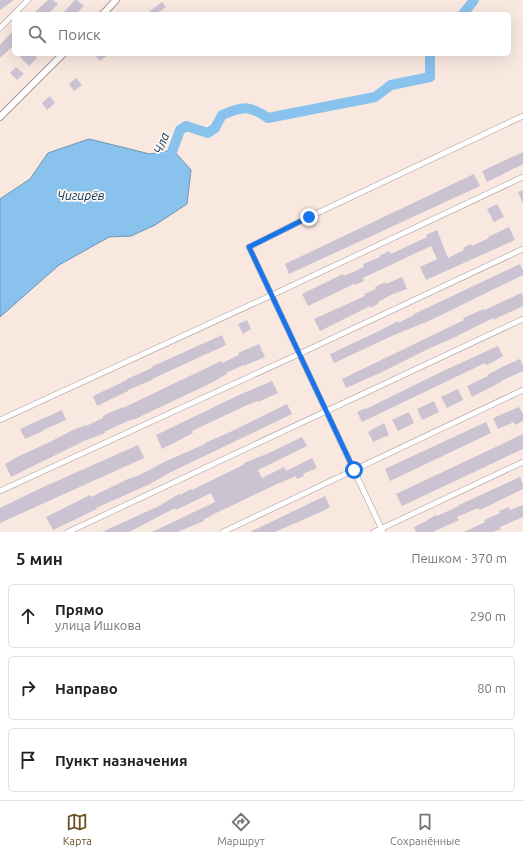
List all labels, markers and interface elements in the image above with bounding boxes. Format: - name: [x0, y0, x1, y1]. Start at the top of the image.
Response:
- search box: [12, 12, 511, 56]
- icon: search: [26, 23, 48, 45]
- text: Поиск: [58, 26, 101, 43]
- water label: Чла: [150, 130, 172, 156]
- water label: Чигирёв: [57, 188, 105, 202]
- route end: [300, 208, 318, 226]
- route start: [345, 461, 363, 479]
- text: 5 мин: [16, 549, 63, 568]
- text: Пешком · 370 m: [411, 551, 507, 565]
- text: Прямо: [55, 601, 104, 618]
- icon: ahead: [17, 605, 39, 627]
- text: 290 m: [470, 609, 506, 623]
- text: улица Ишкова: [55, 618, 141, 632]
- icon: right: [17, 677, 39, 699]
- text: Направо: [55, 680, 118, 697]
- text: 80 m: [477, 681, 506, 695]
- icon: arrive: [17, 749, 39, 771]
- text: Пункт назначения: [55, 752, 188, 769]
- tab: Карта: [63, 811, 92, 847]
- tab: Маршрут: [217, 811, 265, 847]
- tab: Сохранённые: [390, 811, 460, 847]

